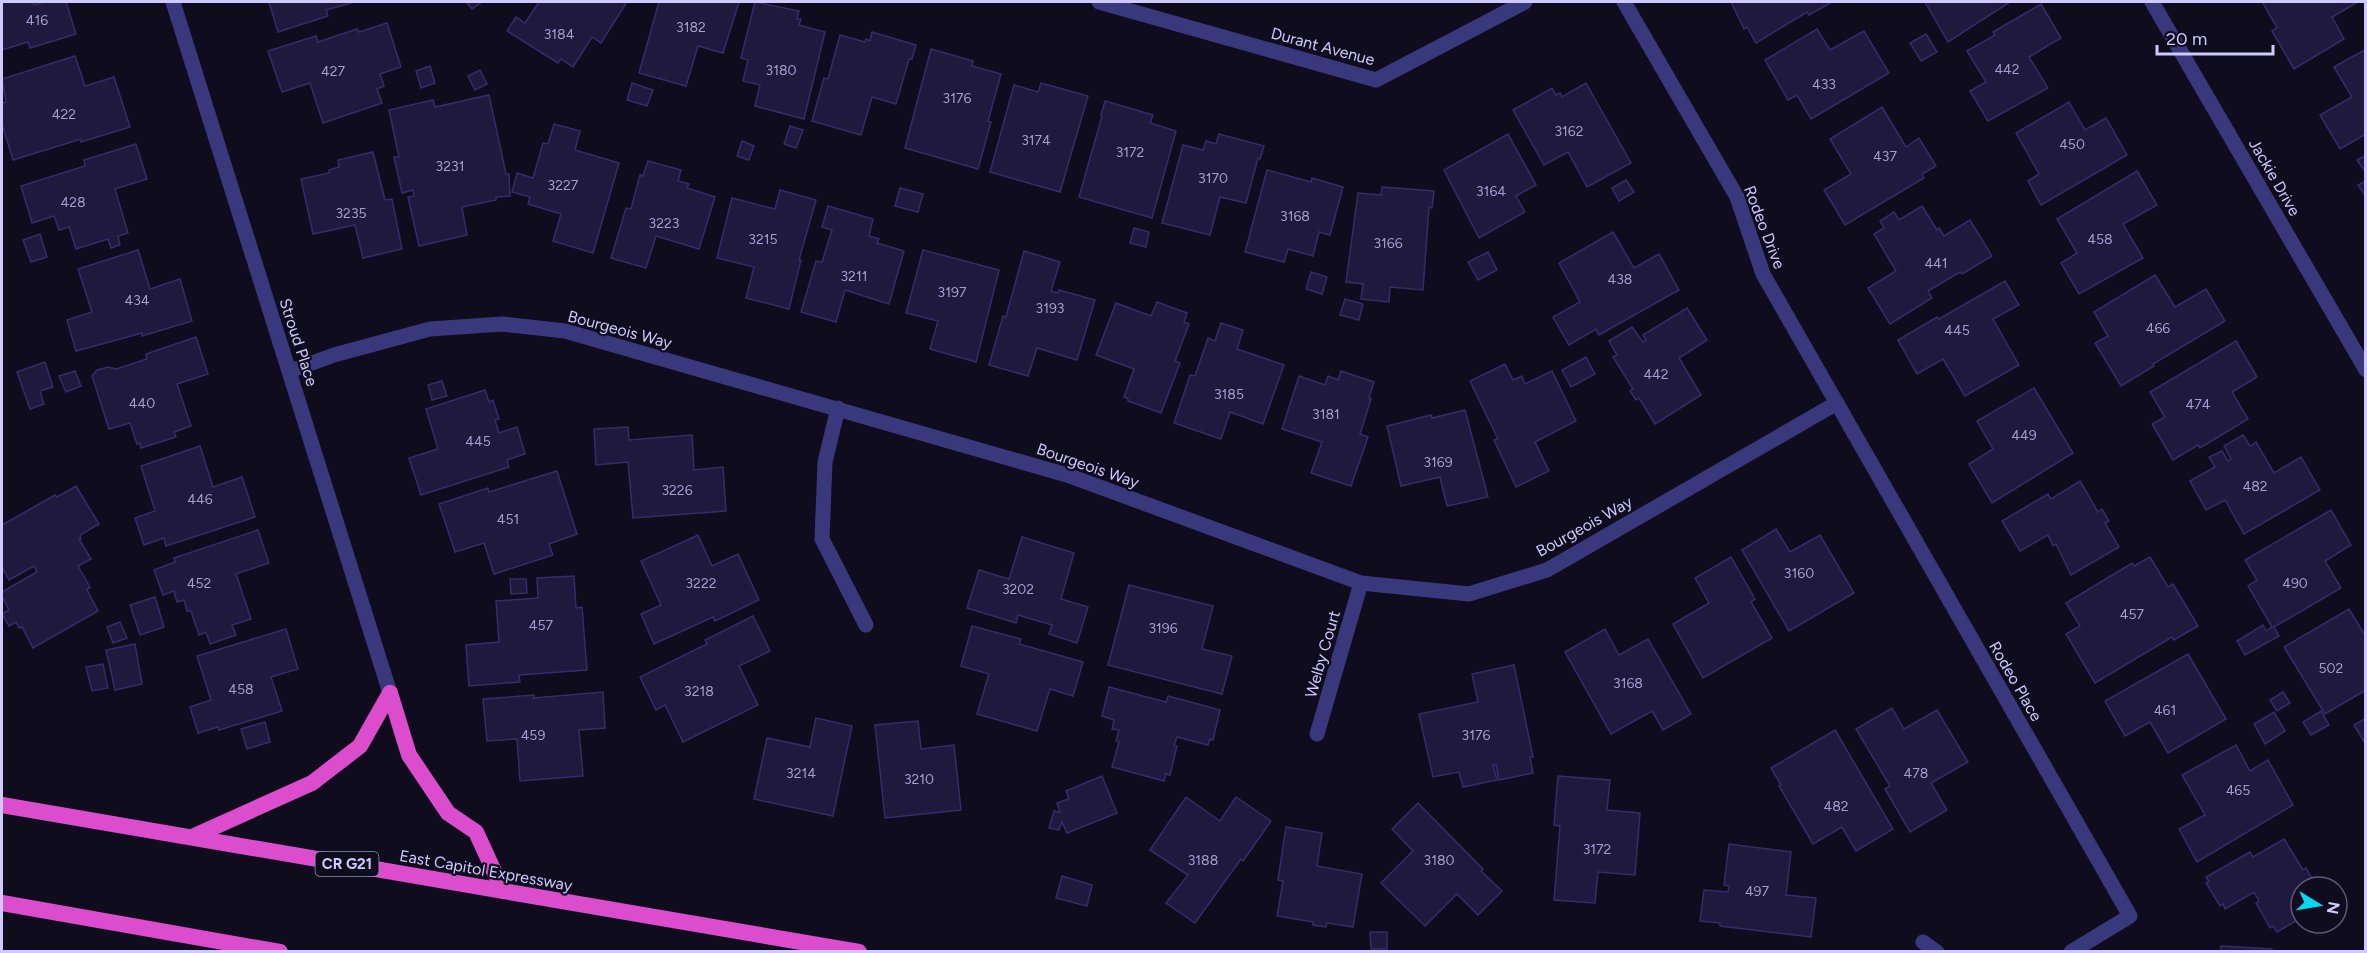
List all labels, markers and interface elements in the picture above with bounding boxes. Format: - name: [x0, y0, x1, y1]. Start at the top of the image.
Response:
- house number: 416: [26, 12, 48, 29]
- scale bar: [2157, 18, 2272, 56]
- house number: 3182: [676, 19, 706, 36]
- street label: Durant Avenue: [1269, 24, 1377, 70]
- house number: 3184: [544, 26, 575, 43]
- text: 20 m: [2166, 28, 2207, 50]
- house number: 442: [1994, 61, 2020, 78]
- house number: 3180: [766, 62, 797, 79]
- house number: 427: [321, 63, 345, 80]
- house number: 433: [1812, 76, 1836, 93]
- house number: 3176: [943, 90, 971, 107]
- house number: 422: [52, 106, 76, 123]
- house number: 3162: [1554, 123, 1584, 140]
- house number: 3174: [1021, 132, 1051, 149]
- street label: Jackie Drive: [2245, 135, 2304, 220]
- house number: 450: [2059, 136, 2085, 153]
- house number: 3172: [1116, 144, 1144, 161]
- house number: 437: [1873, 148, 1897, 165]
- house number: 3231: [436, 158, 464, 175]
- house number: 3170: [1198, 170, 1228, 187]
- house number: 3227: [548, 177, 579, 194]
- house number: 3164: [1476, 183, 1506, 200]
- street label: Rodeo Drive: [1740, 183, 1789, 272]
- house number: 428: [60, 194, 86, 211]
- house number: 3235: [335, 205, 367, 222]
- house number: 3168: [1280, 208, 1310, 225]
- house number: 3223: [649, 215, 679, 232]
- house number: 3215: [748, 231, 778, 248]
- house number: 458: [2087, 231, 2113, 248]
- house number: 3166: [1373, 235, 1403, 252]
- house number: 441: [1924, 255, 1948, 272]
- house number: 3211: [840, 268, 868, 285]
- house number: 438: [1608, 271, 1632, 288]
- house number: 3197: [938, 284, 967, 301]
- house number: 434: [124, 292, 150, 309]
- street label: Stroud Place: [275, 296, 322, 389]
- house number: 3193: [1036, 300, 1064, 317]
- street label: Bourgeois Way: [566, 306, 675, 353]
- house number: 466: [2146, 320, 2170, 337]
- house number: 445: [1944, 322, 1970, 339]
- house number: 442: [1643, 366, 1669, 383]
- house number: 3185: [1214, 386, 1244, 403]
- house number: 440: [129, 395, 155, 412]
- house number: 474: [2186, 396, 2211, 413]
- house number: 3181: [1312, 406, 1340, 423]
- house number: 449: [2011, 427, 2037, 444]
- house number: 445: [465, 433, 491, 450]
- street label: Bourgeois Way: [1034, 439, 1142, 492]
- house number: 3169: [1423, 454, 1453, 471]
- house number: 482: [2242, 478, 2268, 495]
- house number: 3226: [661, 482, 693, 499]
- house number: 446: [187, 491, 213, 508]
- street label: Bourgeois Way: [1533, 492, 1636, 561]
- house number: 451: [497, 511, 519, 528]
- house number: 3160: [1784, 565, 1814, 582]
- house number: 452: [187, 575, 211, 592]
- house number: 3222: [685, 575, 717, 592]
- house number: 490: [2282, 575, 2308, 592]
- house number: 3202: [1002, 581, 1034, 598]
- house number: 457: [2120, 606, 2145, 623]
- street label: Welby Court: [1301, 608, 1344, 700]
- house number: 457: [529, 617, 554, 634]
- house number: 3196: [1148, 620, 1178, 637]
- street label: Rodeo Place: [1985, 638, 2046, 725]
- house number: 502: [2319, 660, 2343, 677]
- house number: 3168: [1613, 675, 1643, 692]
- house number: 458: [228, 681, 254, 698]
- house number: 3218: [684, 683, 714, 700]
- house number: 461: [2154, 702, 2176, 719]
- house number: 459: [521, 727, 545, 744]
- house number: 3176: [1462, 727, 1490, 744]
- house number: 3214: [786, 765, 816, 782]
- house number: 478: [1904, 765, 1928, 782]
- house number: 3210: [904, 771, 934, 788]
- house number: 465: [2226, 782, 2250, 799]
- house number: 482: [1823, 798, 1849, 815]
- house number: 3172: [1583, 841, 1611, 858]
- street label: East Capitol Expressway: [398, 846, 574, 895]
- road number: CR G21: [316, 852, 378, 876]
- house number: 3188: [1188, 852, 1218, 869]
- house number: 3180: [1424, 852, 1455, 869]
- north arrow: [2289, 875, 2349, 935]
- house number: 497: [1745, 883, 1770, 900]
- text: N: [2323, 900, 2344, 916]

